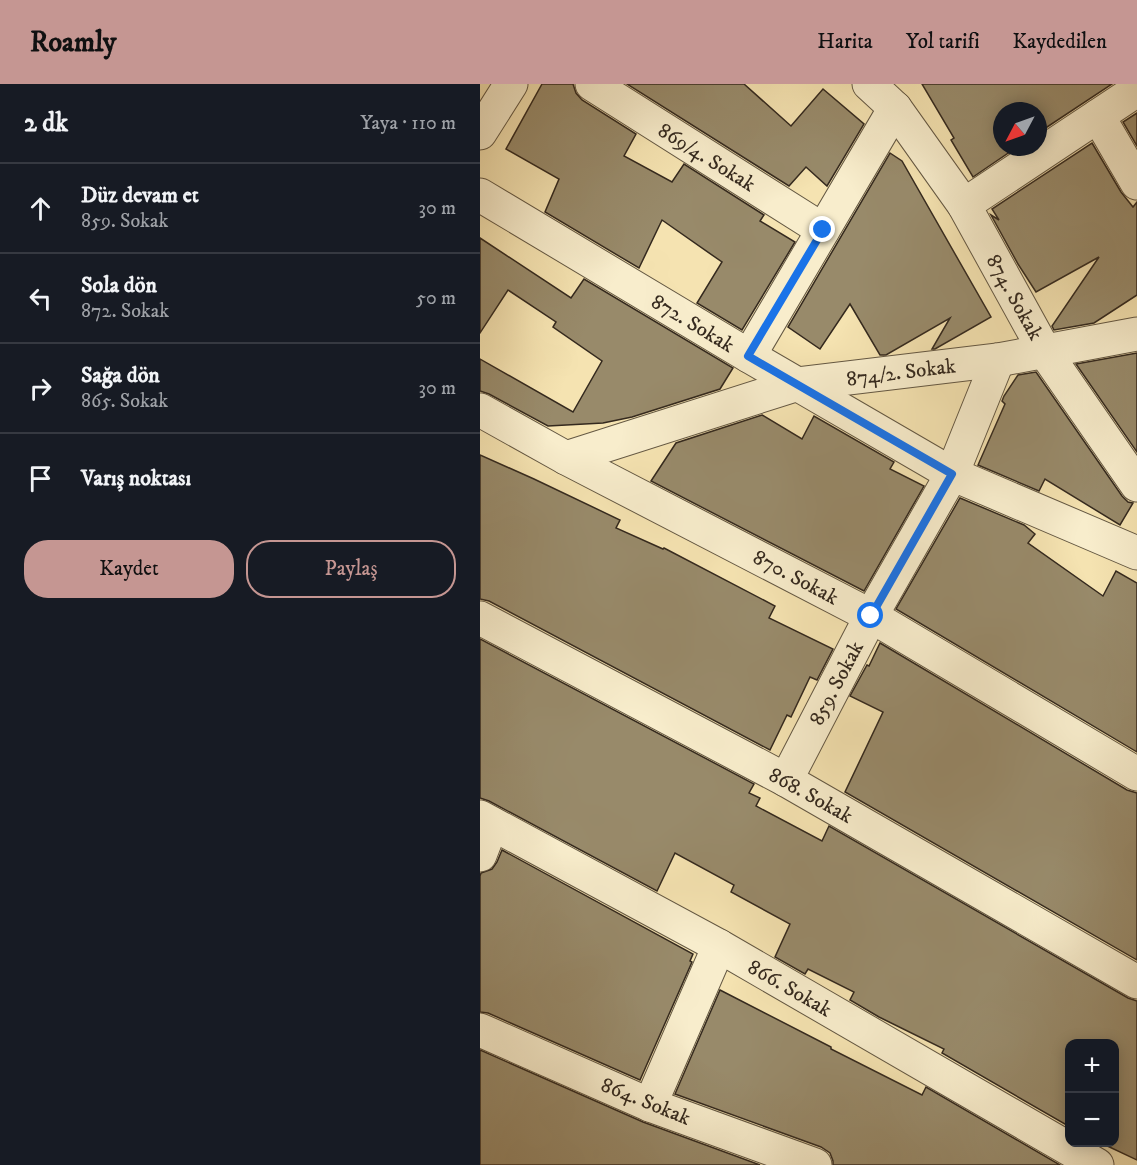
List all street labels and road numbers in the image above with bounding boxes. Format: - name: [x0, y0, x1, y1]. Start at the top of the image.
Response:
- street label: 869/4. Sokak: [653, 118, 761, 198]
- street label: 874. Sokak: [980, 250, 1049, 345]
- street label: 872. Sokak: [646, 289, 739, 359]
- street label: 874/2. Sokak: [845, 353, 958, 393]
- street label: 870. Sokak: [748, 545, 843, 612]
- street label: 859. Sokak: [804, 636, 870, 730]
- street label: 868. Sokak: [764, 762, 858, 830]
- street label: 866. Sokak: [743, 954, 837, 1024]
- street label: 864. Sokak: [597, 1072, 695, 1132]

